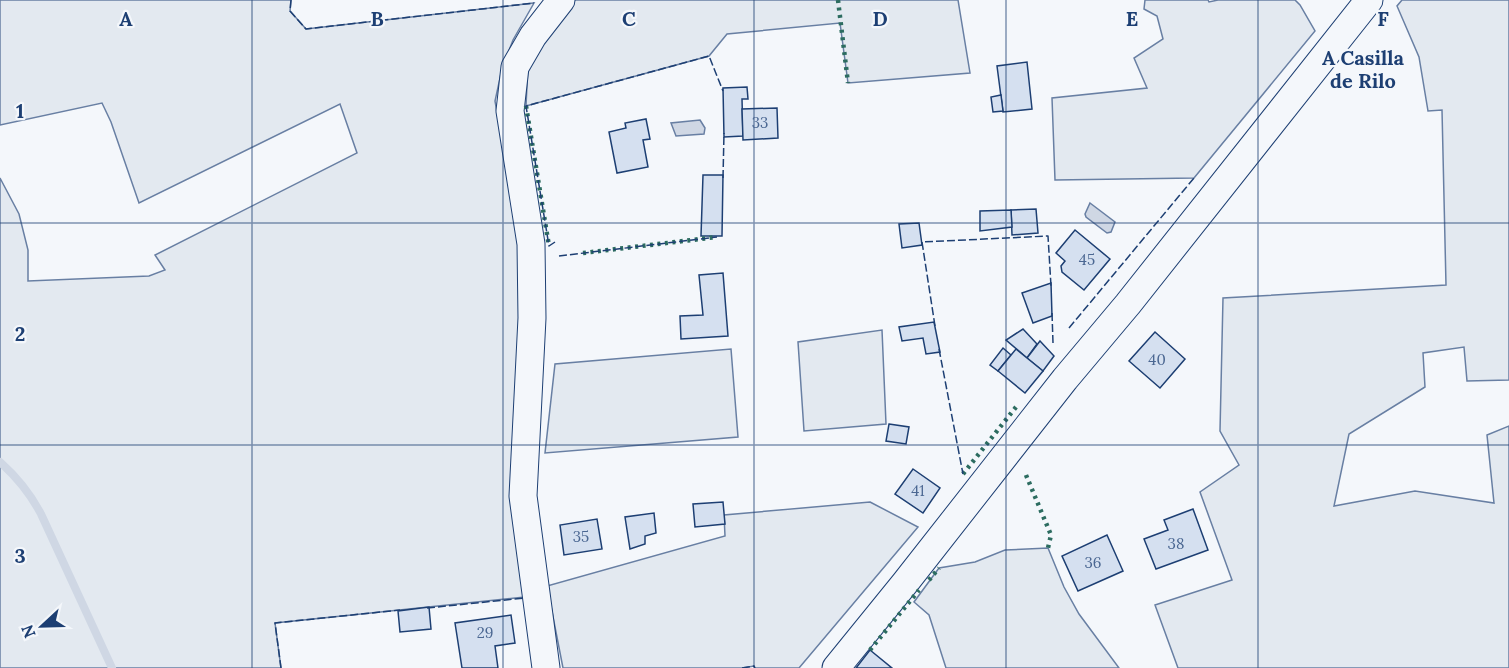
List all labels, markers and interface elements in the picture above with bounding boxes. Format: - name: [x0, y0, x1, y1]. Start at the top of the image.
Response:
- text: A: [119, 6, 133, 31]
- text: B: [370, 6, 384, 31]
- text: C: [622, 6, 636, 31]
- text: D: [872, 6, 888, 31]
- text: E: [1126, 6, 1138, 31]
- text: F: [1377, 6, 1389, 31]
- district label: A Casilla de Rilo: [1322, 45, 1405, 93]
- text: 1: [16, 98, 24, 123]
- house number: 33: [752, 113, 768, 132]
- house number: 45: [1079, 250, 1095, 269]
- text: 2: [15, 321, 25, 346]
- house number: 40: [1148, 350, 1166, 369]
- house number: 41: [911, 481, 925, 500]
- house number: 35: [573, 527, 589, 546]
- house number: 38: [1168, 534, 1184, 553]
- text: 3: [14, 543, 26, 568]
- house number: 36: [1084, 553, 1102, 572]
- north arrow: [12, 596, 72, 656]
- text: N: [17, 622, 40, 641]
- house number: 29: [477, 623, 493, 642]

